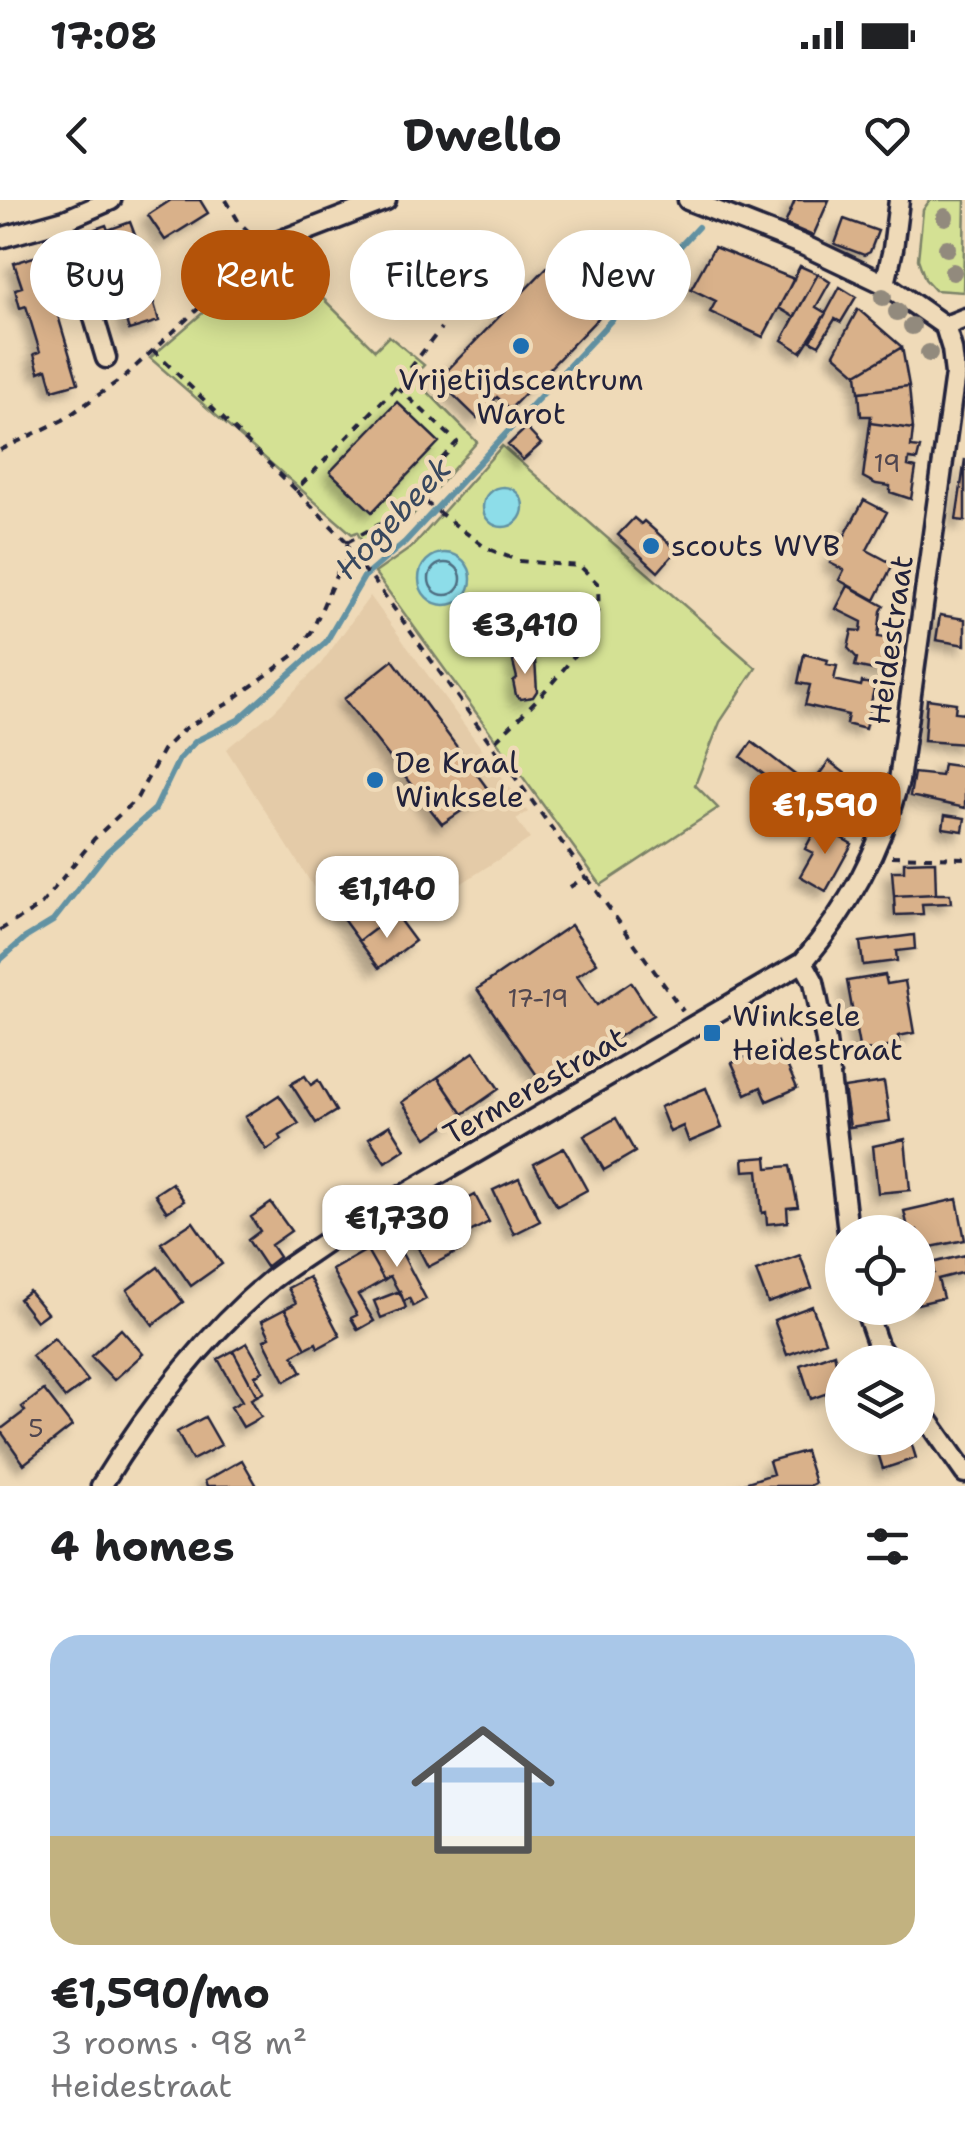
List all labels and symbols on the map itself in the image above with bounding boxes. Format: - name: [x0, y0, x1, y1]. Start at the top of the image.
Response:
- marker: Vrijetijdscentrum Warot: [510, 335, 532, 357]
- place label: Vrijetijdscentrum Warot: [398, 359, 644, 434]
- house number: 19: [874, 446, 900, 480]
- water label: Hogebeek: [325, 447, 461, 588]
- place label: scouts WVB: [671, 525, 840, 566]
- marker: scouts WVB: [640, 535, 662, 557]
- street label: Heidestraat: [858, 553, 923, 727]
- pin: €3,410: [444, 592, 606, 677]
- place label: De Kraal Winksele: [395, 742, 524, 817]
- marker: De Kraal Winksele: [364, 769, 386, 791]
- pin: €1,590: [744, 772, 906, 857]
- pin: €1,140: [306, 856, 468, 941]
- house number: 17-19: [507, 981, 569, 1015]
- place label: Winksele Heidestraat: [732, 995, 903, 1070]
- street label: Termerestraat: [436, 1017, 634, 1155]
- marker: Winksele Heidestraat: [701, 1022, 723, 1044]
- pin: €1,730: [316, 1185, 478, 1270]
- house number: 5: [28, 1411, 44, 1445]

